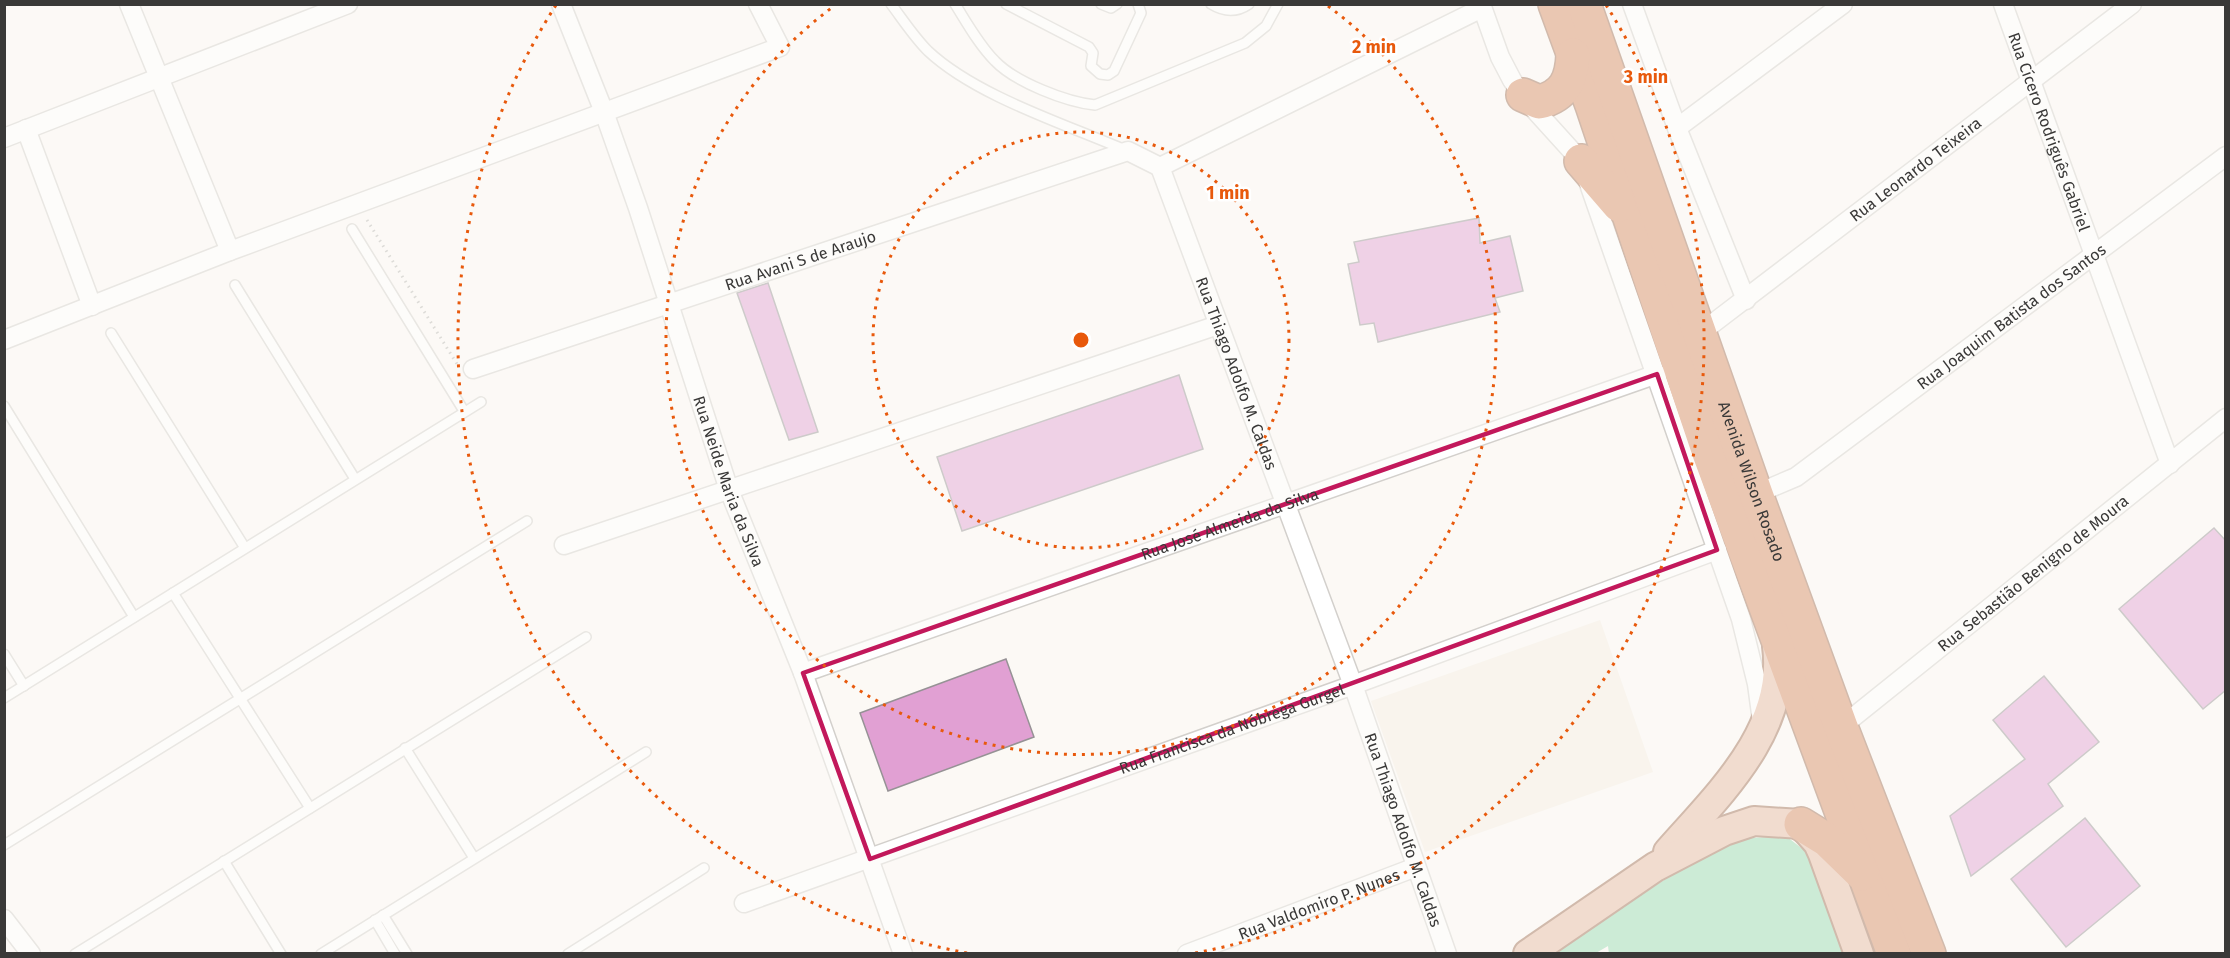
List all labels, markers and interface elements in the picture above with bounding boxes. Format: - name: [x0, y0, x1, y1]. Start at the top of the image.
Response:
- street label: Rua Cícero Rodriguês Gabriel: [2004, 30, 2094, 234]
- text: 2 min: [1352, 36, 1396, 58]
- text: 3 min: [1623, 66, 1668, 88]
- street label: Rua Leonardo Teixeira: [1846, 113, 1985, 226]
- text: 1 min: [1206, 182, 1250, 204]
- street label: Rua Avani S de Araujo: [723, 227, 878, 294]
- street label: Rua Joaquim Batista dos Santos: [1913, 240, 2110, 393]
- street label: Rua Thiago Adolfo M. Caldas: [1192, 274, 1281, 472]
- centre of rings: [1071, 330, 1091, 350]
- street label: Rua Neide Maria da Silva: [689, 393, 768, 569]
- street label: Avenida Wilson Rosado: [1714, 399, 1789, 564]
- street label: Rua José Almeida da Silva: [1139, 484, 1321, 564]
- street label: Rua Sebastião Benigno de Moura: [1934, 491, 2132, 656]
- street label: Rua Francisca da Nóbrega Gurgel: [1117, 680, 1347, 778]
- street label: Rua Thiago Adolfo M. Caldas: [1360, 730, 1446, 929]
- street label: Rua Valdomiro P. Nunes: [1236, 865, 1402, 944]

